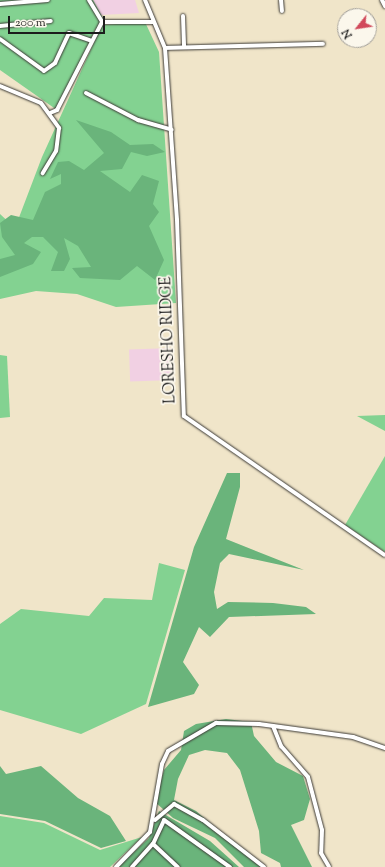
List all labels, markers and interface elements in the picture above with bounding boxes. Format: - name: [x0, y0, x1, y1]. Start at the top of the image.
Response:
- scale bar: [10, 8, 107, 34]
- north arrow: [337, 8, 377, 48]
- text: 200 m: [15, 14, 46, 32]
- text: N: [338, 26, 357, 41]
- street label: LORESHO RIDGE: [158, 276, 180, 404]

